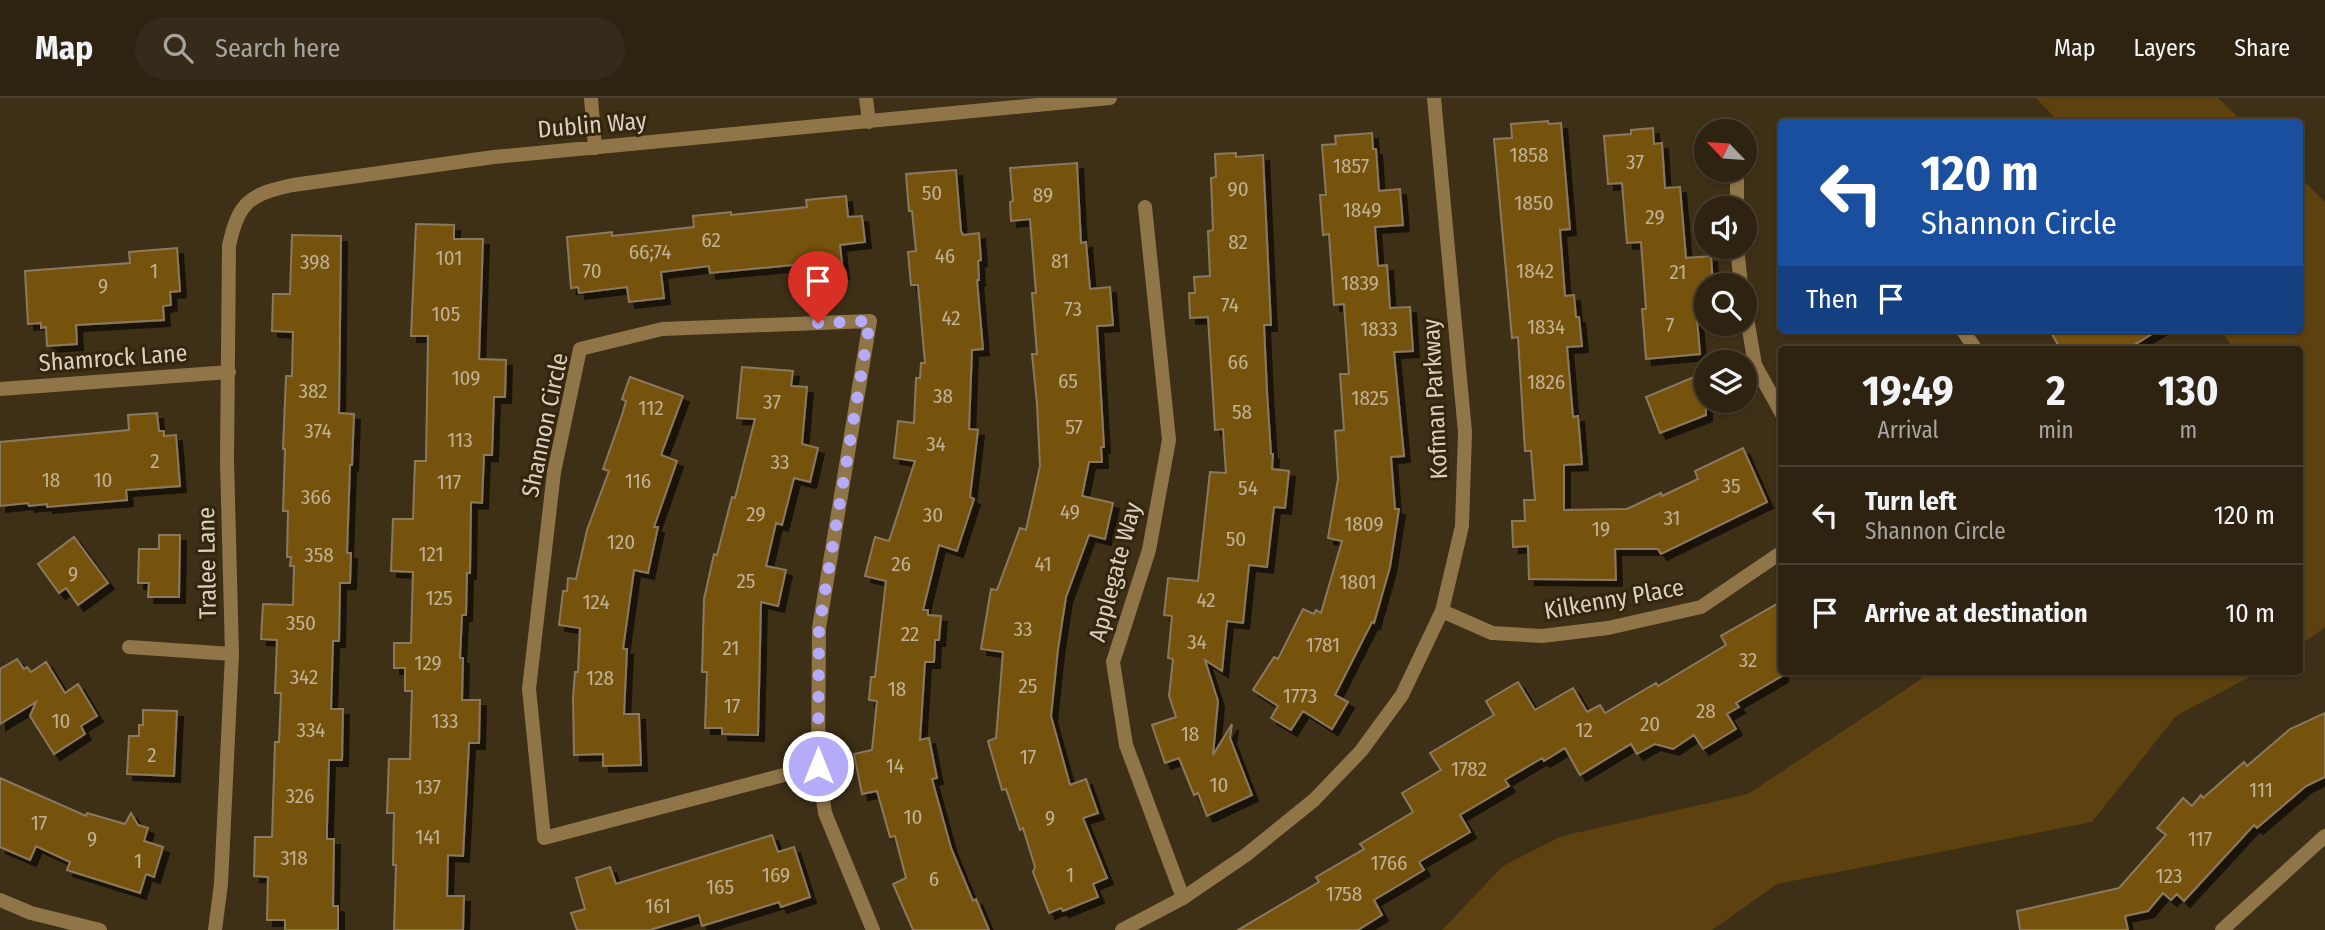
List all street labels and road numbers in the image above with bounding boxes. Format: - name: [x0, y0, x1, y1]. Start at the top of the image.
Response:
- street label: Dublin Way: [536, 106, 648, 144]
- street label: Kofman Parkway: [1417, 318, 1453, 480]
- street label: Shamrock Lane: [38, 339, 188, 377]
- street label: Shannon Circle: [516, 350, 574, 500]
- street label: Applegate Way: [1083, 499, 1147, 645]
- street label: Tralee Lane: [192, 507, 222, 619]
- street label: Kilkenny Place: [1542, 573, 1686, 625]

